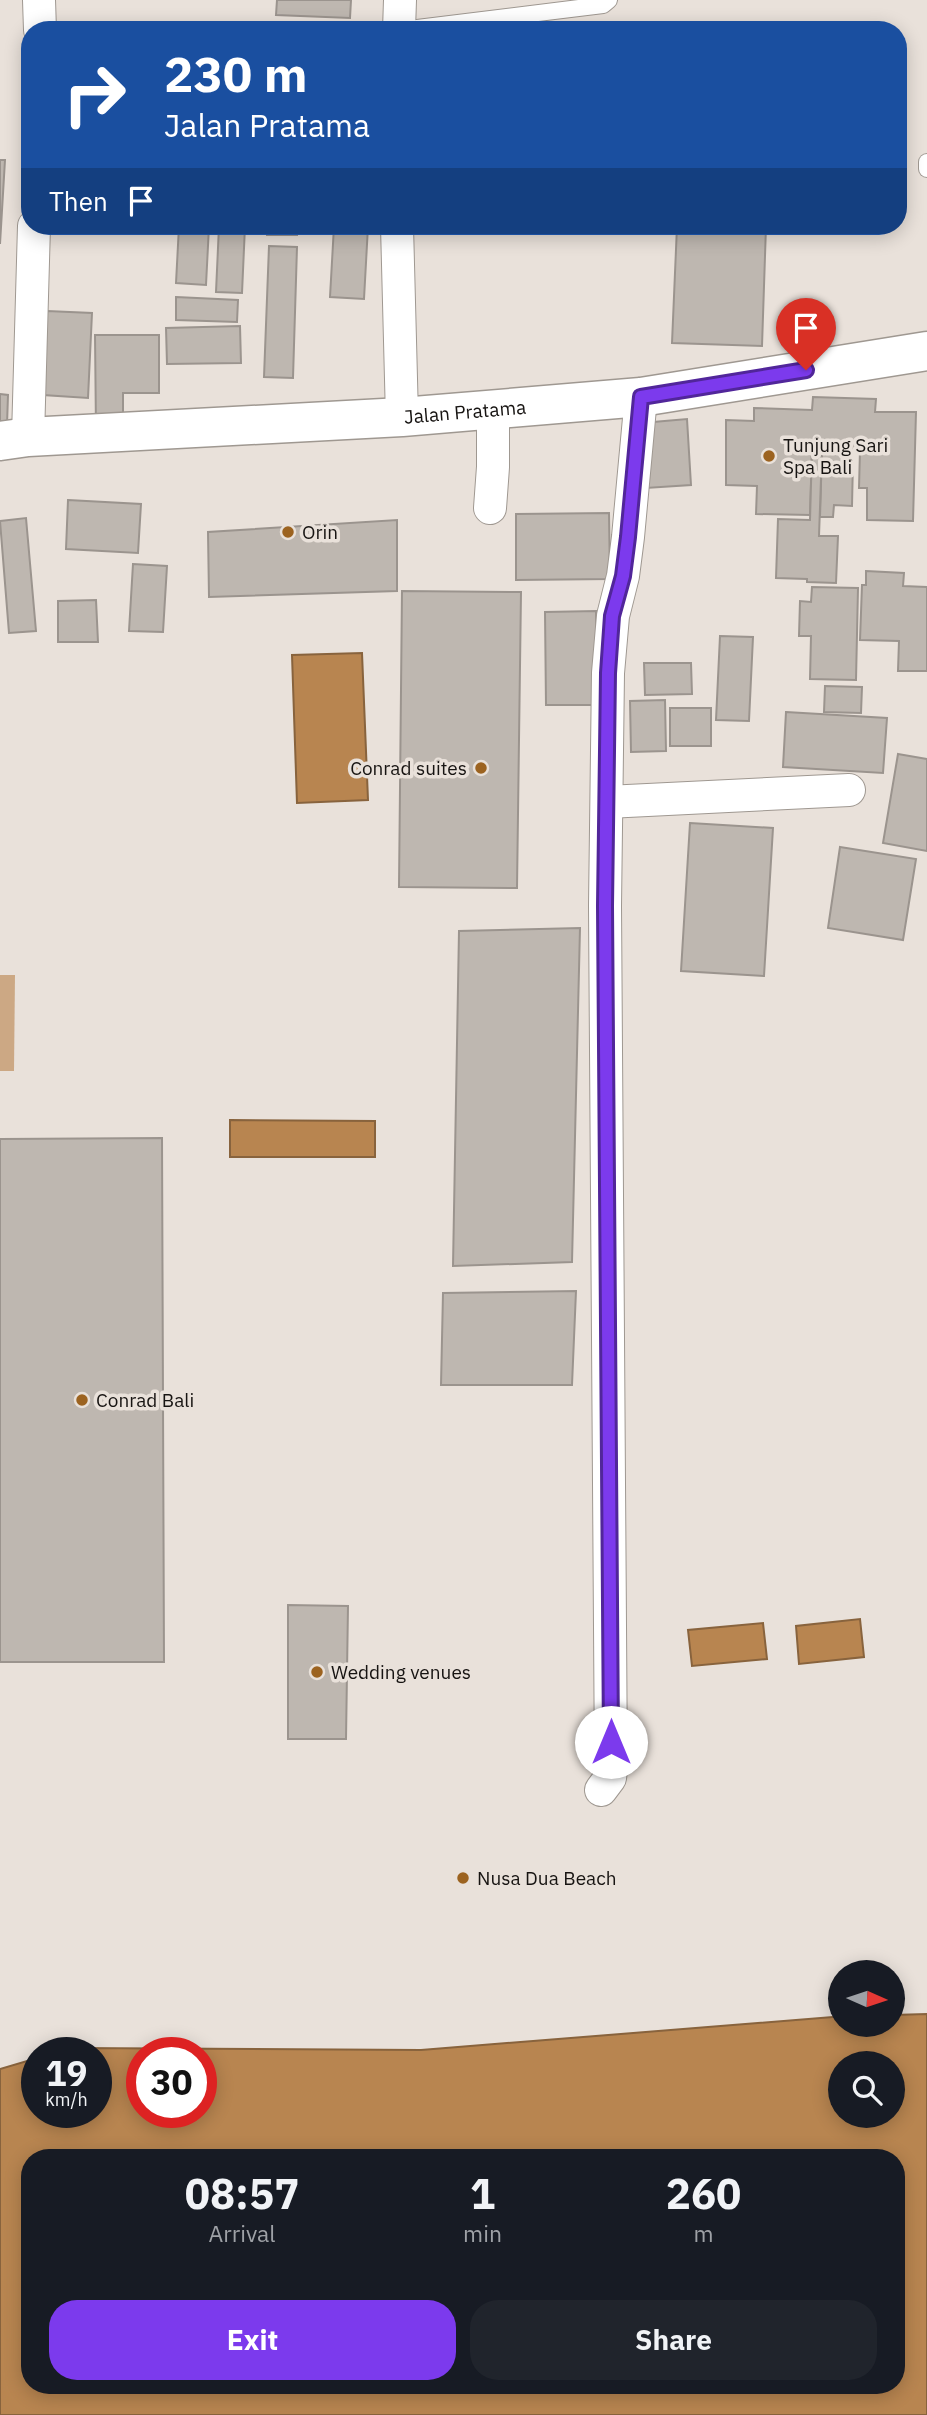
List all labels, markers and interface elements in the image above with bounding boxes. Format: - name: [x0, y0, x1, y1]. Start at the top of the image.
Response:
- text: 230 m: [164, 42, 308, 105]
- icon: right: [49, 49, 140, 140]
- text: Jalan Pratama: [164, 104, 370, 146]
- icon: arrive: [122, 182, 160, 220]
- text: Then: [49, 184, 108, 218]
- pin: [776, 298, 836, 370]
- icon: arrive: [787, 309, 825, 347]
- street label: Jalan Pratama: [403, 395, 527, 429]
- place label: Tunjung Sari Spa Bali: [783, 433, 888, 479]
- marker: Tunjung Sari Spa Bali: [761, 448, 777, 464]
- place label: Orin: [302, 520, 338, 544]
- marker: Orin: [280, 524, 296, 540]
- place label: Conrad suites: [350, 756, 467, 780]
- marker: Conrad suites: [473, 760, 489, 776]
- place label: Conrad Bali: [96, 1388, 194, 1412]
- marker: Conrad Bali: [74, 1392, 90, 1408]
- place label: Wedding venues: [331, 1660, 471, 1684]
- marker: Wedding venues: [309, 1664, 325, 1680]
- position arrow: [574, 1705, 648, 1779]
- place label: Nusa Dua Beach: [477, 1866, 617, 1890]
- marker: Nusa Dua Beach: [455, 1870, 471, 1886]
- north arrow: [828, 1960, 905, 2037]
- map controls: [828, 1960, 905, 2128]
- speed limit sign: 30: [126, 2037, 217, 2128]
- text: 19: [45, 2050, 88, 2096]
- button: search: [828, 2051, 905, 2128]
- text: km/h: [45, 2088, 88, 2111]
- text: 08:57: [185, 2166, 299, 2221]
- text: 1: [470, 2166, 495, 2221]
- text: 260: [666, 2166, 741, 2221]
- text: Arrival: [209, 2218, 276, 2248]
- text: min: [463, 2218, 502, 2248]
- text: m: [693, 2218, 714, 2248]
- button: Exit: [49, 2300, 456, 2380]
- button: Share: [470, 2300, 877, 2380]

